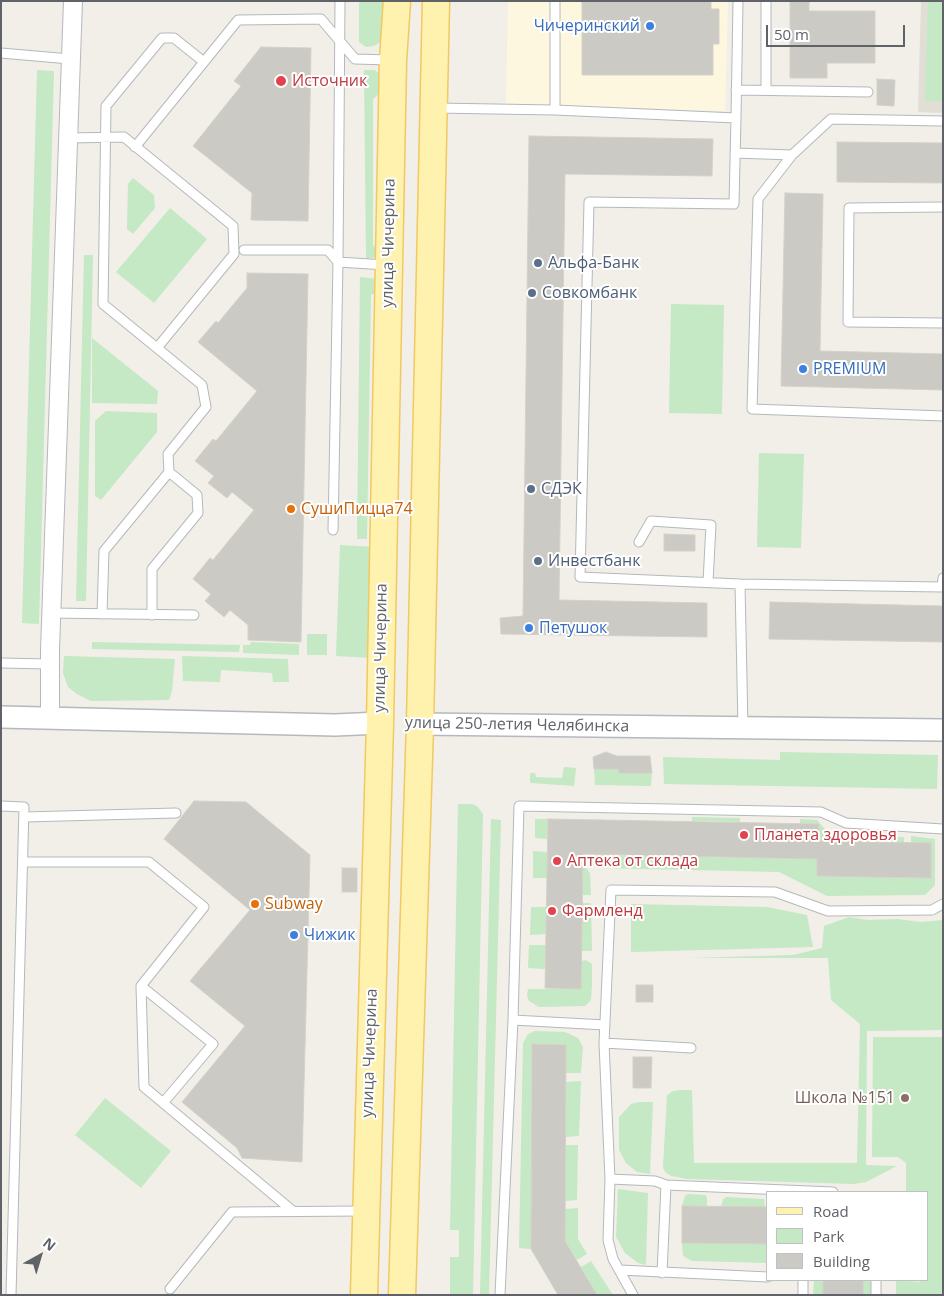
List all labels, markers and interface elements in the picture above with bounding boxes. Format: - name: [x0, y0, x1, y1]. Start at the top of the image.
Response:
- scale bar: [769, 15, 908, 47]
- place label: Чичеринский: [534, 16, 640, 36]
- marker: Чичеринский: [644, 20, 656, 32]
- text: 50 m: [774, 24, 809, 44]
- place label: Источник: [292, 71, 367, 91]
- marker: Источник: [274, 74, 288, 88]
- street label: улица Чичерина: [378, 178, 400, 308]
- place label: Альфа-Банк: [548, 253, 639, 273]
- marker: Альфа-Банк: [532, 257, 544, 269]
- place label: Совкомбанк: [542, 283, 637, 303]
- marker: Совкомбанк: [526, 287, 538, 299]
- place label: PREMIUM: [813, 359, 886, 379]
- marker: PREMIUM: [797, 363, 809, 375]
- place label: СДЭК: [541, 479, 582, 499]
- marker: СДЭК: [525, 483, 537, 495]
- place label: СушиПицца74: [301, 499, 413, 519]
- marker: СушиПицца74: [285, 503, 297, 515]
- place label: Инвестбанк: [548, 551, 640, 571]
- marker: Инвестбанк: [532, 555, 544, 567]
- street label: улица Чичерина: [370, 583, 392, 713]
- place label: Петушок: [539, 618, 607, 638]
- marker: Петушок: [523, 622, 535, 634]
- street label: улица 250-летия Челябинска: [405, 713, 629, 737]
- place label: Планета здоровья: [754, 825, 897, 845]
- marker: Планета здоровья: [738, 829, 750, 841]
- place label: Аптека от склада: [567, 851, 698, 871]
- marker: Аптека от склада: [551, 855, 563, 867]
- place label: Subway: [265, 894, 323, 914]
- marker: Subway: [249, 898, 261, 910]
- place label: Фармленд: [562, 901, 643, 921]
- marker: Фармленд: [546, 905, 558, 917]
- place label: Чижик: [304, 925, 355, 945]
- marker: Чижик: [288, 929, 300, 941]
- street label: улица Чичерина: [358, 988, 382, 1118]
- place label: Школа №151: [795, 1088, 895, 1108]
- marker: Школа №151: [899, 1092, 911, 1104]
- legend: [766, 1191, 929, 1281]
- text: Road: [813, 1201, 849, 1221]
- text: Park: [813, 1226, 844, 1246]
- north arrow: [15, 1231, 65, 1281]
- text: N: [39, 1233, 60, 1255]
- text: Building: [813, 1251, 870, 1271]

